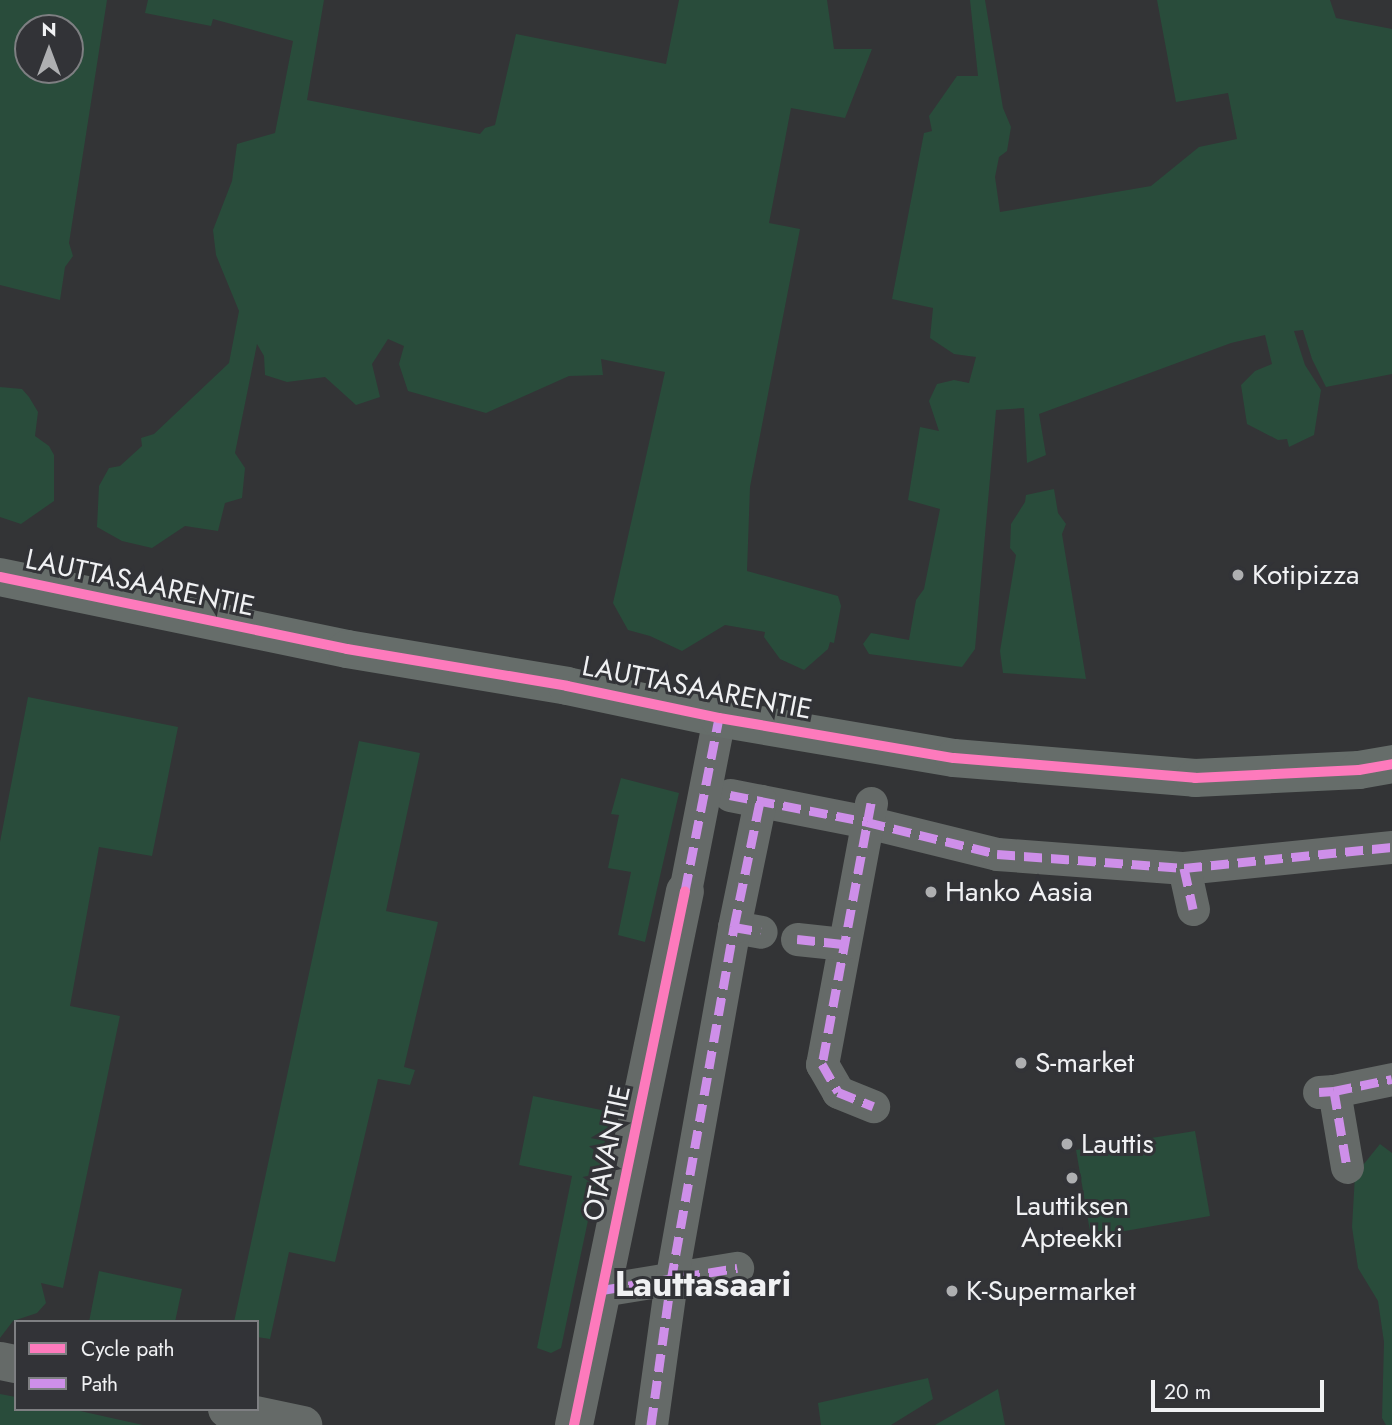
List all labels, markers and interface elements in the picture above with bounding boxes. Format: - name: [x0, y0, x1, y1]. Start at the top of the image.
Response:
- north arrow: [14, 14, 84, 84]
- text: N: [41, 16, 57, 43]
- street label: LAUTTASAARENTIE: [22, 542, 258, 624]
- place label: Kotipizza: [1252, 558, 1360, 592]
- marker: Kotipizza: [1230, 567, 1246, 583]
- street label: LAUTTASAARENTIE: [579, 649, 815, 727]
- place label: Hanko Aasia: [945, 875, 1093, 909]
- marker: Hanko Aasia: [923, 884, 939, 900]
- place label: S-market: [1035, 1046, 1134, 1080]
- marker: S-market: [1013, 1055, 1029, 1071]
- street label: OTAVANTIE: [576, 1082, 638, 1224]
- place label: Lauttis: [1081, 1127, 1154, 1161]
- marker: Lauttis: [1059, 1136, 1075, 1152]
- marker: Lauttiksen Apteekki: [1064, 1170, 1080, 1186]
- place label: Lauttiksen Apteekki: [1015, 1189, 1129, 1255]
- district label: Lauttasaari: [615, 1263, 791, 1305]
- place label: K-Supermarket: [966, 1274, 1136, 1308]
- marker: K-Supermarket: [944, 1283, 960, 1299]
- legend: [14, 1320, 259, 1411]
- text: Cycle path: [81, 1334, 174, 1364]
- scale bar: [1154, 1366, 1327, 1410]
- text: Path: [81, 1369, 118, 1399]
- text: 20 m: [1164, 1377, 1211, 1407]

